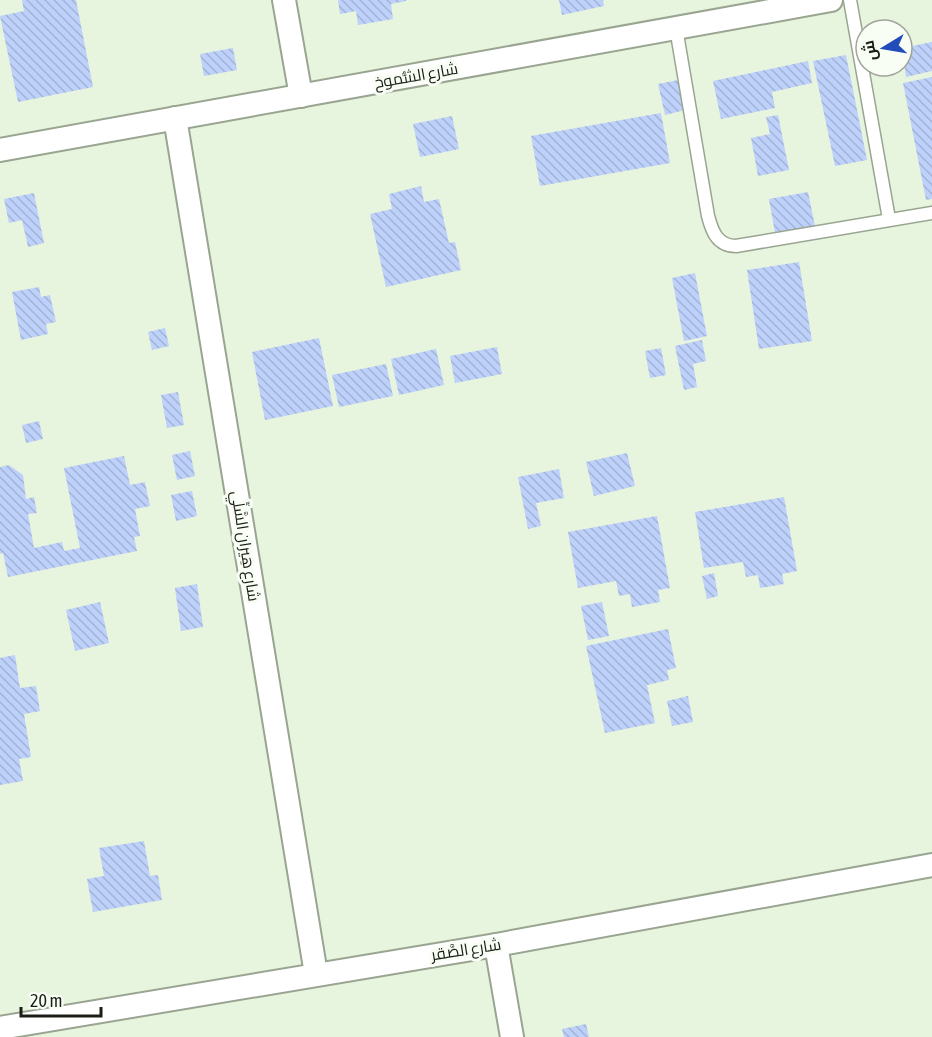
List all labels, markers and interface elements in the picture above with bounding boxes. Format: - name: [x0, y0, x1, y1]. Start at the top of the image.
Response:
- north arrow: [854, 18, 914, 78]
- text: ش: [858, 39, 881, 63]
- street label: شارع الشُّموخ: [373, 59, 460, 94]
- street label: شارع هِيران السَّلِّي: [223, 489, 266, 603]
- street label: شارع الصَّقر: [429, 935, 503, 967]
- scale bar: [21, 980, 100, 1018]
- text: 20 m: [30, 990, 62, 1011]

